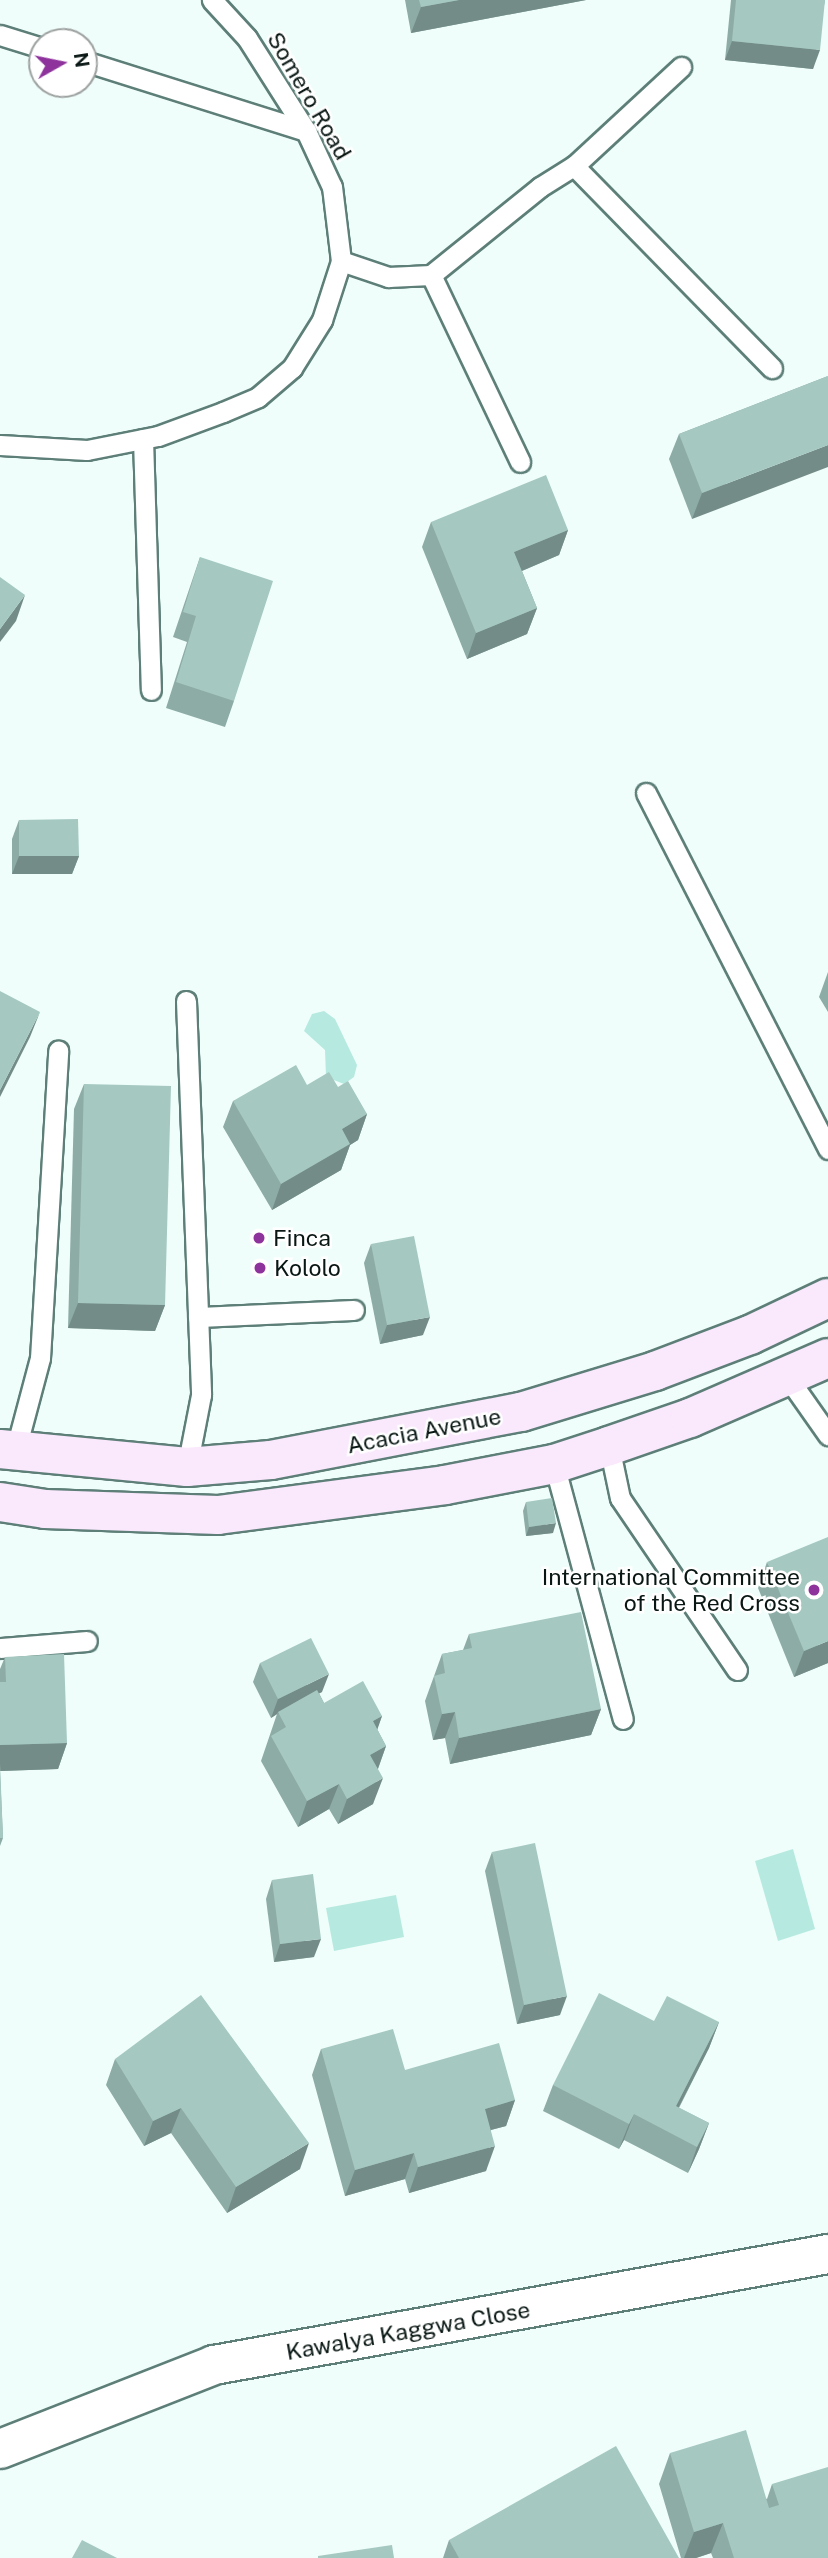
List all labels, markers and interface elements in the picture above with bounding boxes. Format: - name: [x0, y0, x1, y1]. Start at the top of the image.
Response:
- street label: Somero Road: [261, 27, 357, 165]
- north arrow: [28, 28, 98, 98]
- text: N: [70, 51, 94, 69]
- place label: Finca: [273, 1224, 331, 1252]
- marker: Finca: [251, 1230, 267, 1246]
- place label: Kololo: [274, 1254, 341, 1282]
- marker: Kololo: [252, 1260, 268, 1276]
- street label: Acacia Avenue: [345, 1403, 503, 1459]
- place label: International Committee of the Red Cross: [542, 1563, 800, 1617]
- marker: International Committee of the Red Cross: [806, 1582, 822, 1598]
- street label: Kawalya Kaggwa Close: [284, 2296, 532, 2366]

